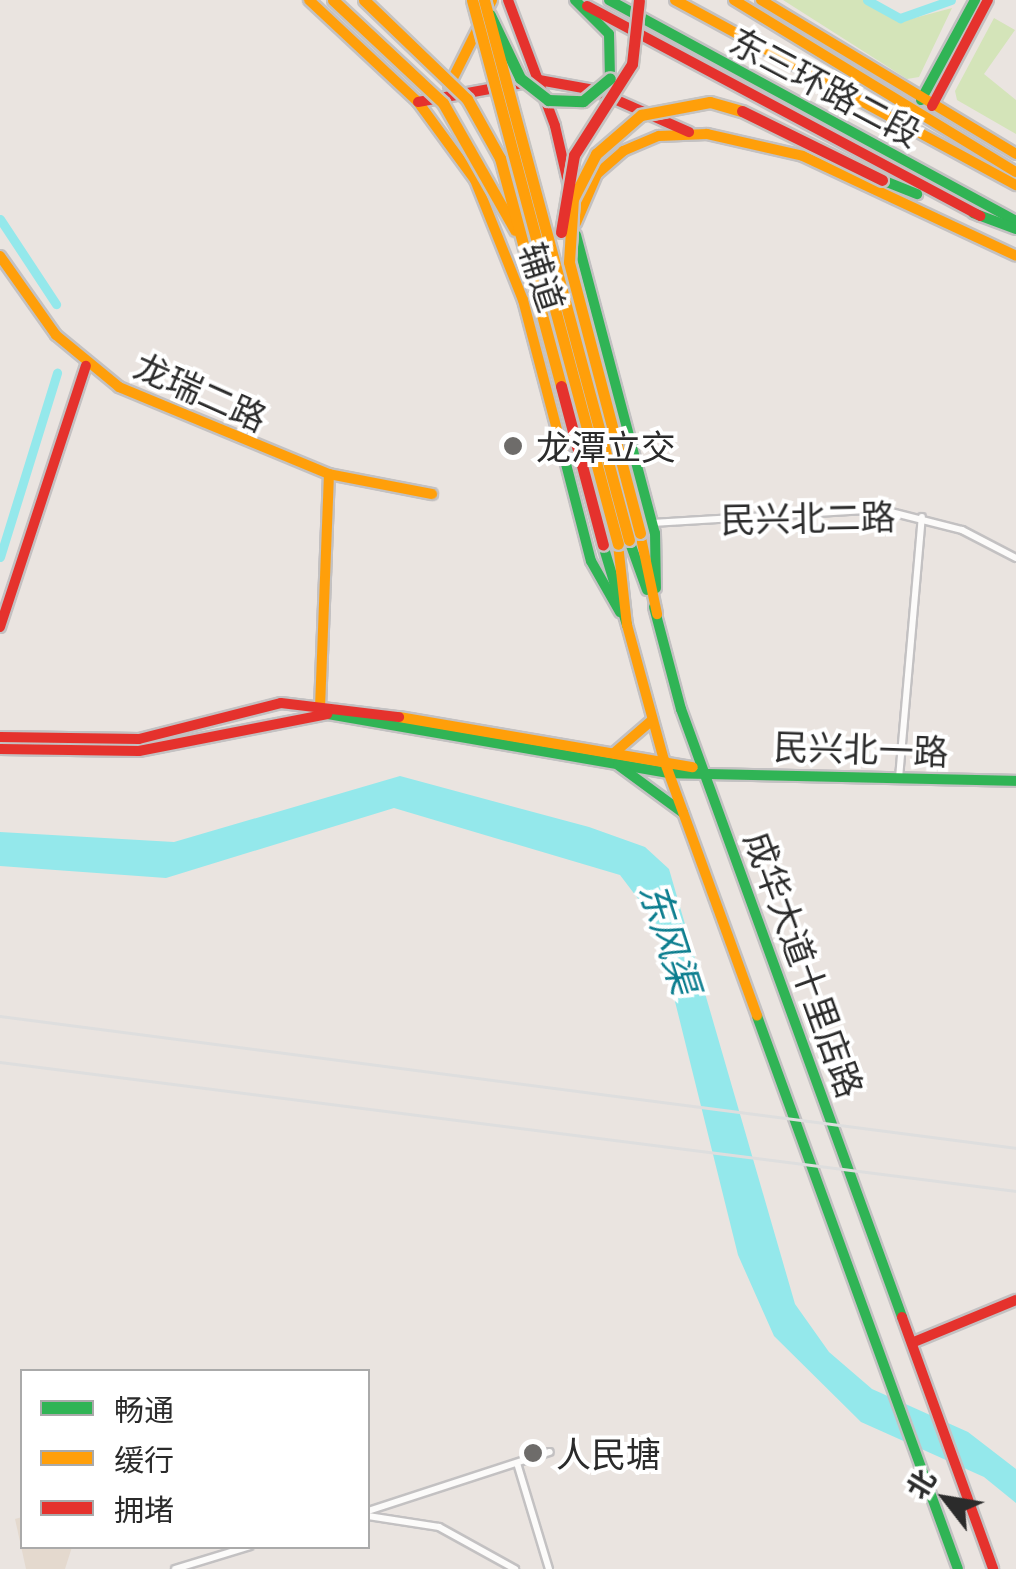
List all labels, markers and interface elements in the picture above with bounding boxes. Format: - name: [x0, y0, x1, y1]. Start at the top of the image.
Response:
- street label: 东三环路二段: [723, 18, 929, 154]
- street label: 辅道: [512, 237, 574, 317]
- street label: 龙瑞二路: [129, 343, 273, 439]
- place label: 龙潭立交: [536, 425, 676, 467]
- marker: 龙潭立交: [500, 433, 526, 459]
- street label: 民兴北二路: [720, 494, 896, 540]
- street label: 民兴北一路: [773, 724, 949, 772]
- street label: 成华大道十里店路: [737, 825, 873, 1103]
- water label: 东风渠: [631, 877, 709, 999]
- legend: [20, 1369, 370, 1549]
- text: 畅通: [114, 1391, 174, 1427]
- place label: 人民塘: [556, 1432, 661, 1474]
- marker: 人民塘: [520, 1440, 546, 1466]
- text: 缓行: [114, 1441, 174, 1477]
- north arrow: [896, 1449, 996, 1549]
- text: 北: [898, 1463, 942, 1504]
- text: 拥堵: [114, 1491, 174, 1527]

